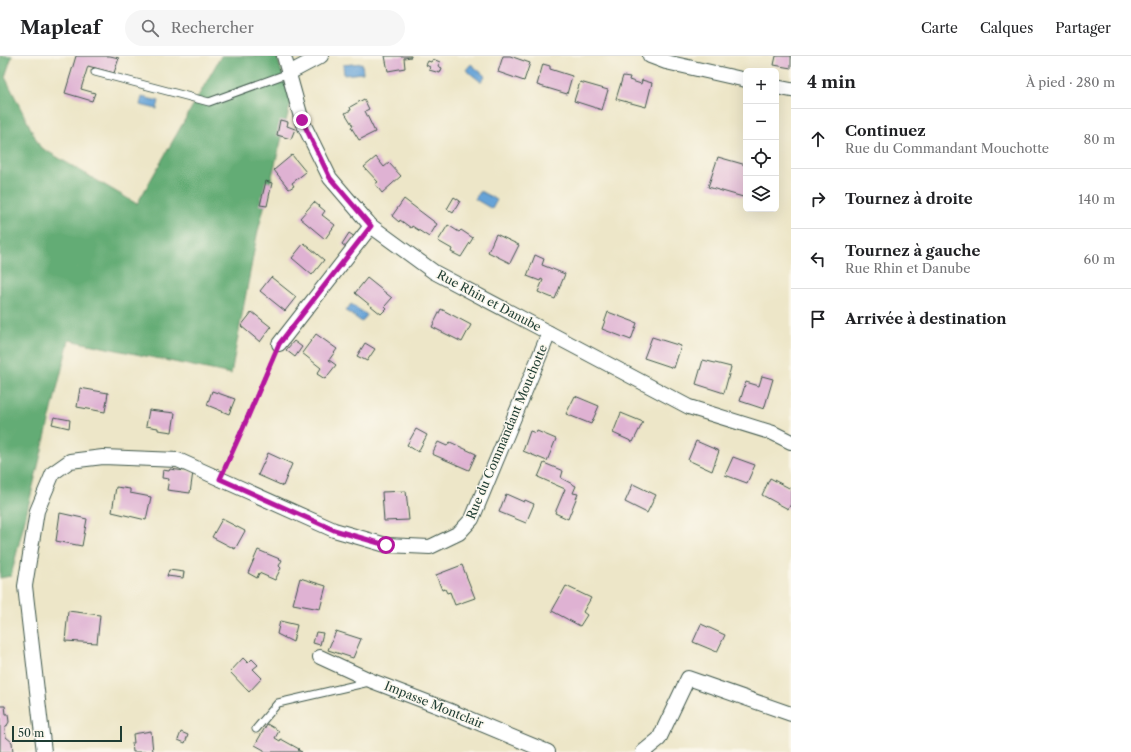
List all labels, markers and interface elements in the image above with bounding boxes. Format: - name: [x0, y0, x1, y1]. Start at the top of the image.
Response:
- search box: [125, 10, 405, 46]
- text: Mapleaf: [20, 16, 101, 39]
- icon: search: [139, 17, 161, 39]
- text: Rechercher: [171, 18, 254, 37]
- text: Carte: [921, 19, 958, 37]
- text: Calques: [980, 19, 1033, 37]
- text: Partager: [1055, 19, 1111, 37]
- map controls: [743, 68, 779, 212]
- button: +: [743, 68, 779, 104]
- text: 4 min: [807, 72, 856, 92]
- text: À pied · 280 m: [1026, 74, 1115, 90]
- button: −: [743, 104, 779, 140]
- route end: [293, 111, 311, 129]
- text: Continuez: [845, 121, 926, 140]
- icon: ahead: [807, 128, 829, 150]
- text: 80 m: [1083, 131, 1115, 147]
- button: locate: [743, 140, 779, 176]
- text: Rue du Commandant Mouchotte: [845, 140, 1049, 156]
- button: layers: [743, 176, 779, 212]
- icon: right: [807, 188, 829, 210]
- text: Tournez à droite: [845, 189, 973, 208]
- text: 140 m: [1078, 191, 1115, 207]
- text: Tournez à gauche: [845, 241, 981, 260]
- icon: left: [807, 248, 829, 270]
- text: 60 m: [1084, 251, 1115, 267]
- text: Rue Rhin et Danube: [845, 260, 970, 276]
- street label: Rue Rhin et Danube: [435, 267, 544, 334]
- icon: arrive: [807, 308, 829, 330]
- text: Arrivée à destination: [845, 309, 1007, 328]
- street label: Rue du Commandant Mouchotte: [463, 342, 550, 521]
- route start: [377, 536, 395, 554]
- street label: Impasse Montclair: [382, 678, 486, 731]
- scale bar: [12, 724, 122, 743]
- text: 50 m: [18, 726, 44, 740]

